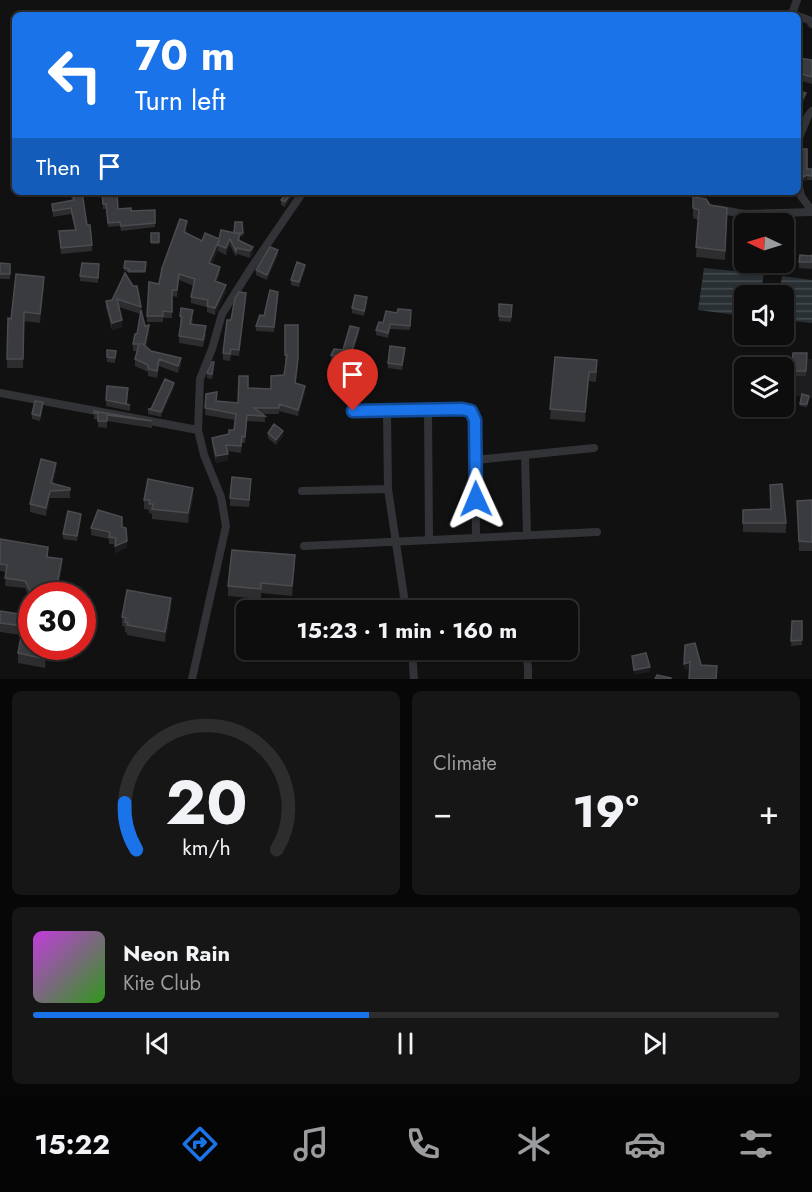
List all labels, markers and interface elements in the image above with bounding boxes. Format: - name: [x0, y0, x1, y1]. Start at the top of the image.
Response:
- text: 70 m: [135, 25, 235, 86]
- icon: left: [36, 36, 114, 114]
- text: Turn left: [135, 81, 225, 120]
- icon: arrive: [93, 150, 126, 183]
- text: Then: [36, 151, 81, 183]
- north arrow: [734, 213, 794, 273]
- map controls: [734, 213, 794, 417]
- button: sound: [734, 285, 794, 345]
- pin: [327, 349, 378, 411]
- button: layers: [734, 357, 794, 417]
- icon: arrive: [336, 358, 369, 391]
- position arrow: [444, 467, 508, 531]
- speed limit sign: 30: [18, 582, 96, 660]
- text: 15:23 · 1 min · 160 m: [297, 614, 517, 646]
- text: Climate: [433, 749, 497, 778]
- text: 20: [165, 757, 247, 847]
- text: 19°: [572, 779, 639, 844]
- text: −: [433, 789, 452, 836]
- text: +: [759, 789, 779, 836]
- text: km/h: [182, 832, 230, 863]
- text: Neon Rain: [123, 937, 230, 969]
- text: Kite Club: [123, 969, 201, 998]
- icon: previous: [141, 1027, 174, 1060]
- icon: pause: [389, 1027, 422, 1060]
- icon: next: [638, 1027, 671, 1060]
- icon: directions: [179, 1123, 221, 1165]
- icon: music: [290, 1123, 332, 1165]
- icon: phone: [402, 1123, 444, 1165]
- icon: climate: [513, 1123, 555, 1165]
- icon: car: [624, 1123, 666, 1165]
- icon: filters: [735, 1123, 777, 1165]
- text: 15:22: [35, 1125, 110, 1164]

